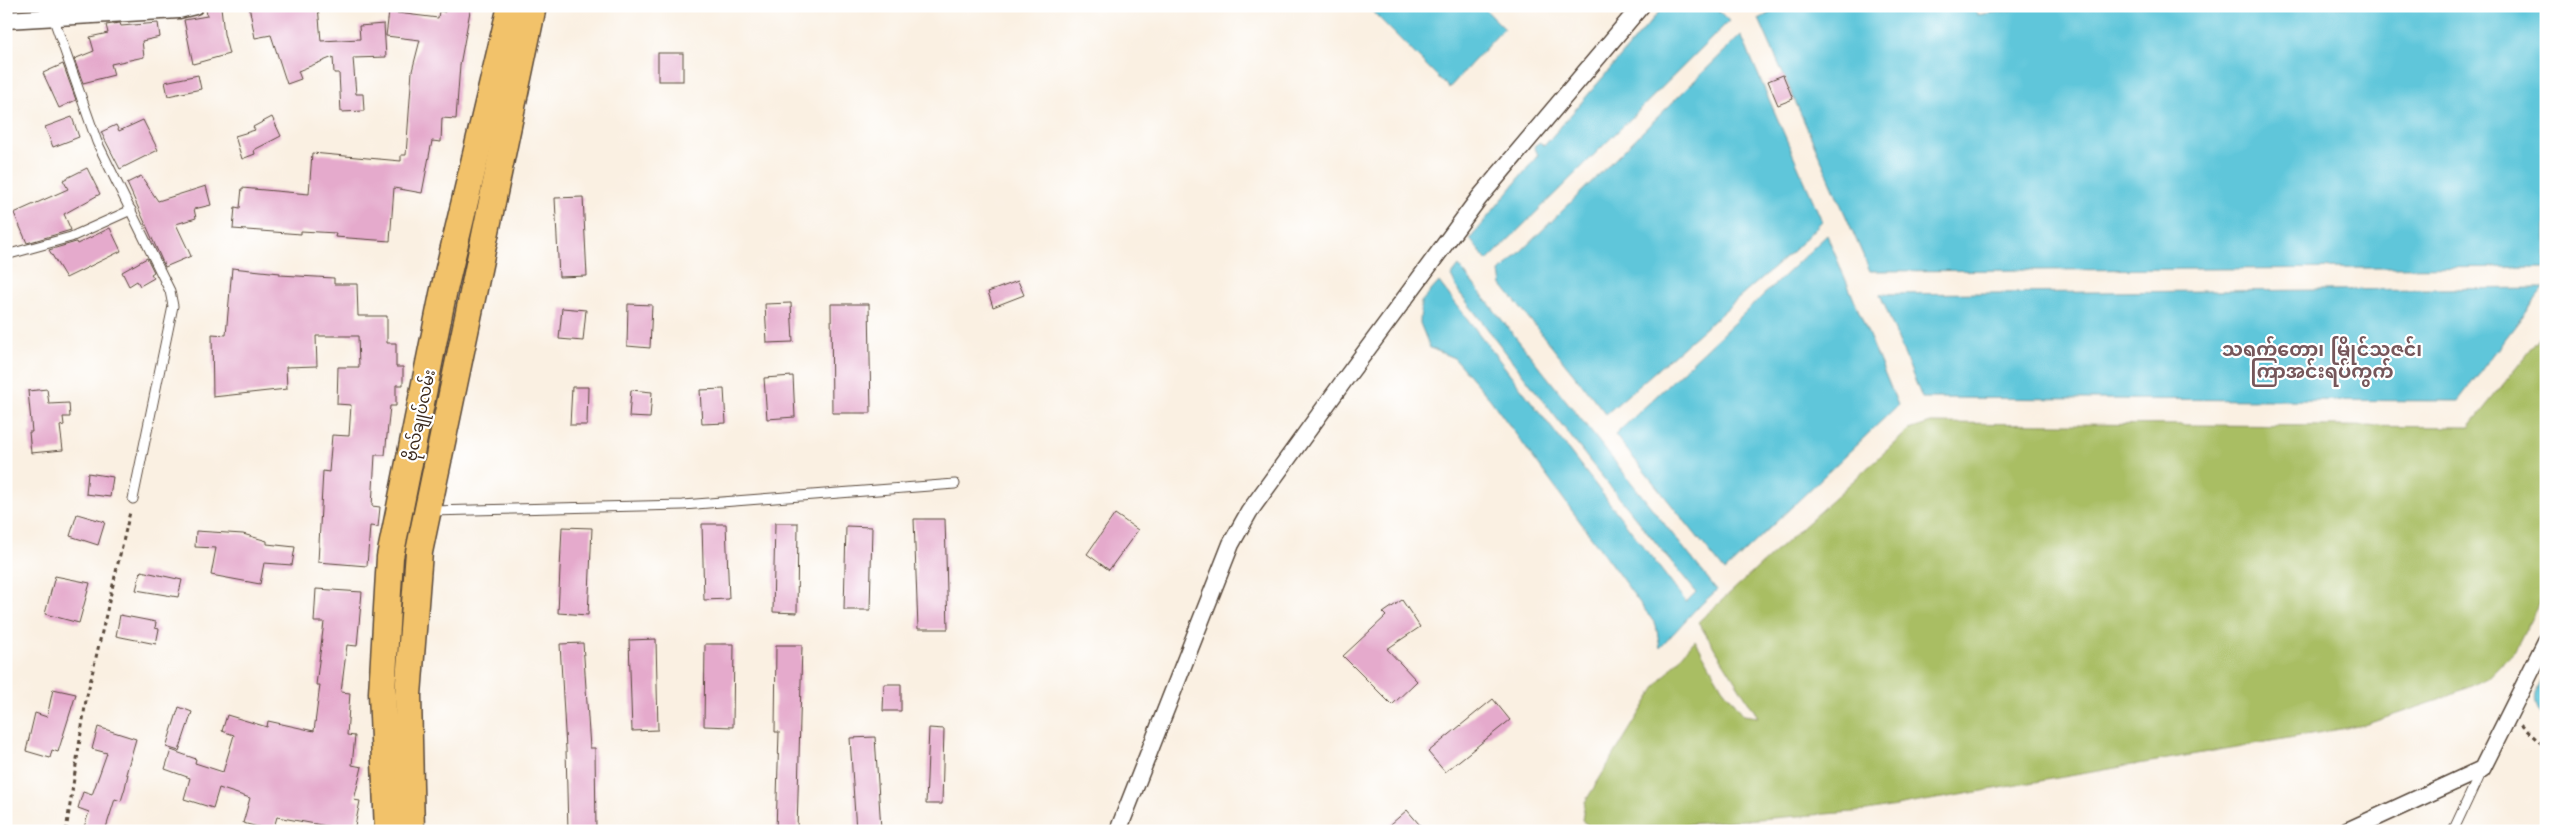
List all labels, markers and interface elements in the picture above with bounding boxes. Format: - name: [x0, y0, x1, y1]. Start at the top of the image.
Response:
- district label: သရက်တော၊ မြိုင်သဇင်၊ ကြာအင်းရပ်ကွက်: [2222, 336, 2422, 387]
- street label: ဗိုလ်ချုပ်လမ်း: [399, 367, 444, 464]

